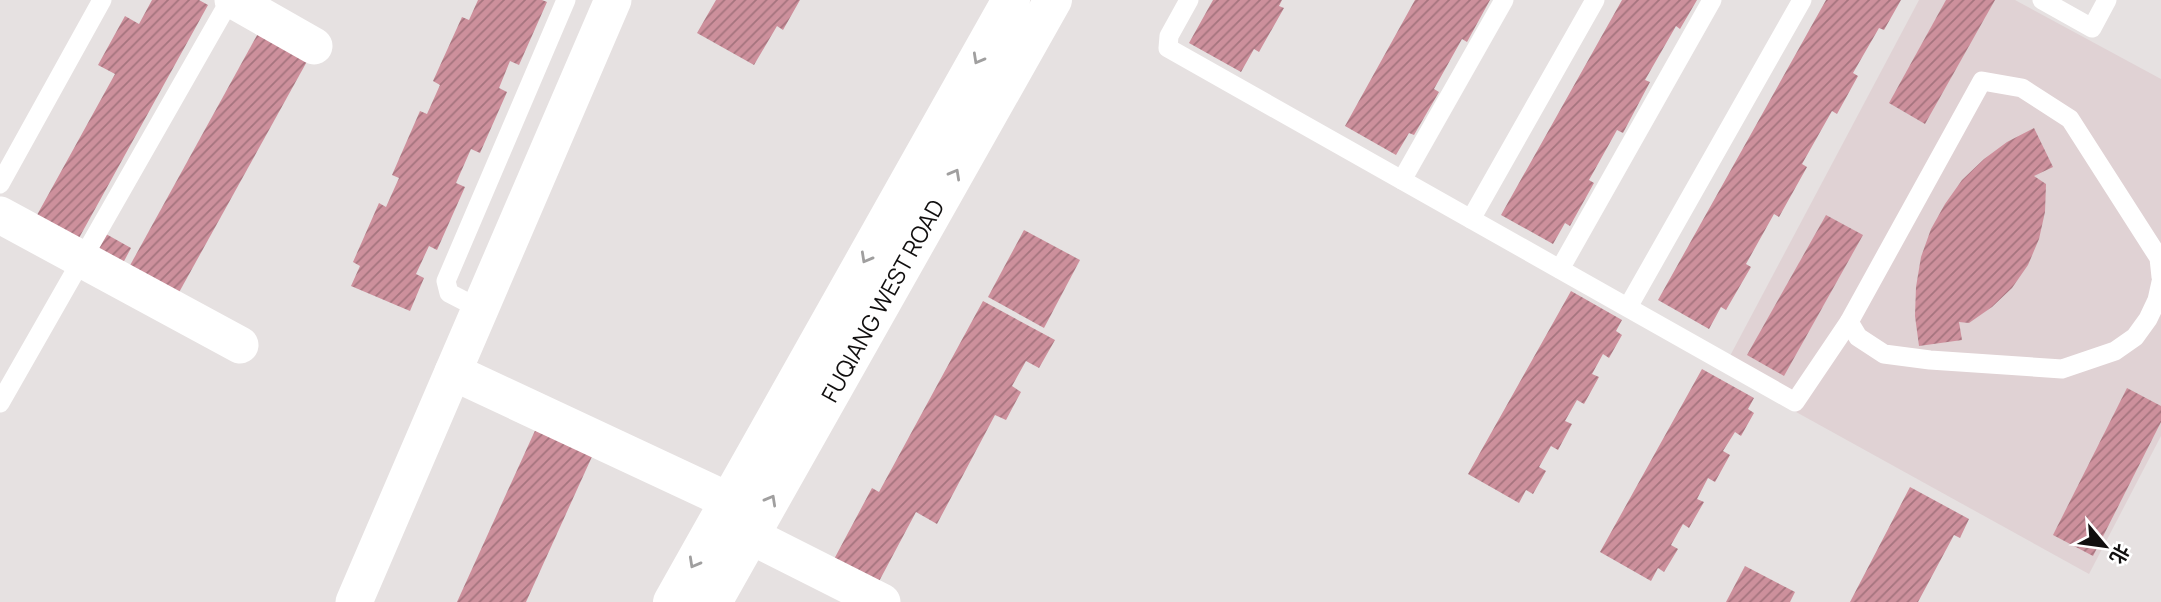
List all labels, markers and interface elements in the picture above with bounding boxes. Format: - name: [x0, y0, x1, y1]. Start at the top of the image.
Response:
- one-way arrow: [973, 52, 986, 65]
- one-way arrow: [947, 168, 960, 181]
- street label: FUQIANG WEST ROAD: [813, 193, 951, 408]
- one-way arrow: [861, 250, 874, 263]
- one-way arrow: [763, 495, 776, 507]
- north arrow: [2070, 511, 2140, 581]
- text: 北: [2104, 540, 2136, 569]
- one-way arrow: [689, 555, 702, 568]

